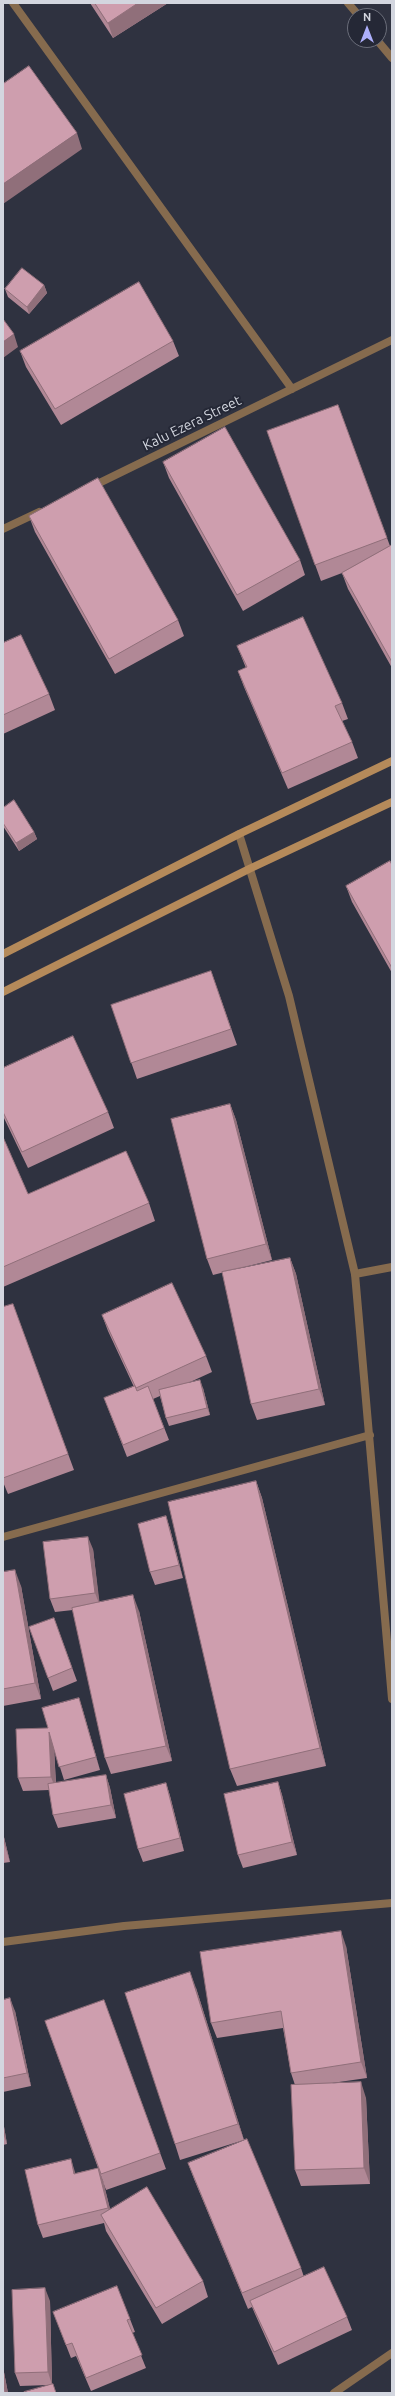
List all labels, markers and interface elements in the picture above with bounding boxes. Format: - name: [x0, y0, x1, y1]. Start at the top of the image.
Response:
- north arrow: [347, 8, 387, 48]
- text: N: [363, 11, 371, 23]
- street label: Kalu Ezera Street: [140, 392, 244, 454]

